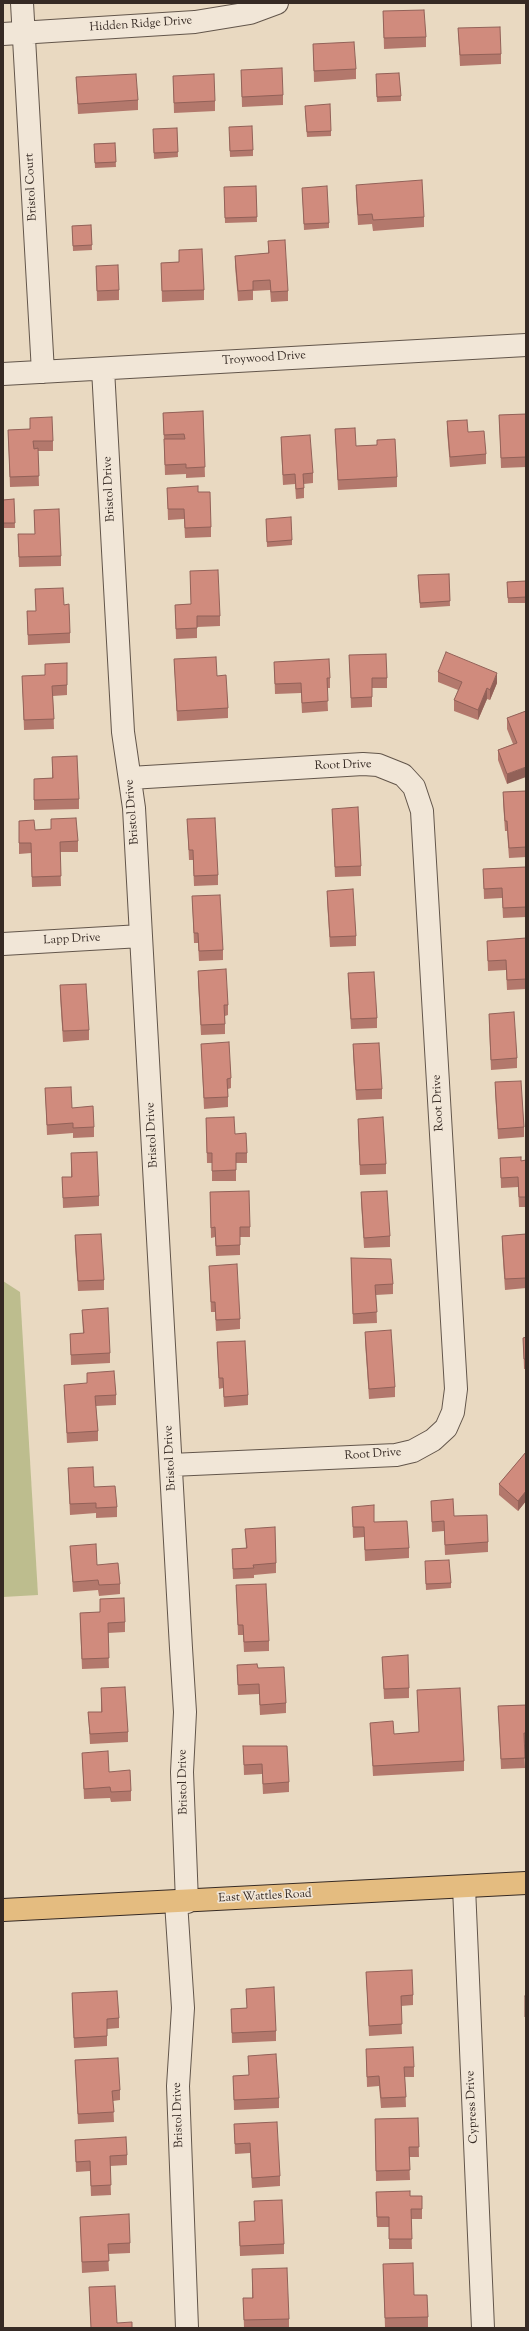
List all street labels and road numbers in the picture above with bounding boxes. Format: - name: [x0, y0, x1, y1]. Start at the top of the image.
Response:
- street label: Hidden Ridge Drive: [89, 14, 193, 36]
- street label: Bristol Court: [23, 153, 41, 221]
- street label: Troywood Drive: [222, 349, 306, 369]
- street label: Bristol Drive: [101, 456, 119, 522]
- street label: Root Drive: [314, 758, 372, 774]
- street label: Bristol Drive: [123, 779, 143, 845]
- street label: Lapp Drive: [43, 931, 101, 949]
- street label: Root Drive: [430, 1074, 448, 1132]
- street label: Bristol Drive: [144, 1102, 162, 1168]
- street label: Bristol Drive: [162, 1425, 180, 1491]
- street label: Root Drive: [344, 1446, 402, 1464]
- street label: Bristol Drive: [176, 1749, 192, 1815]
- street label: East Wattles Road: [218, 1887, 312, 1907]
- street label: Cypress Drive: [464, 2070, 482, 2144]
- street label: Bristol Drive: [171, 2082, 187, 2148]

